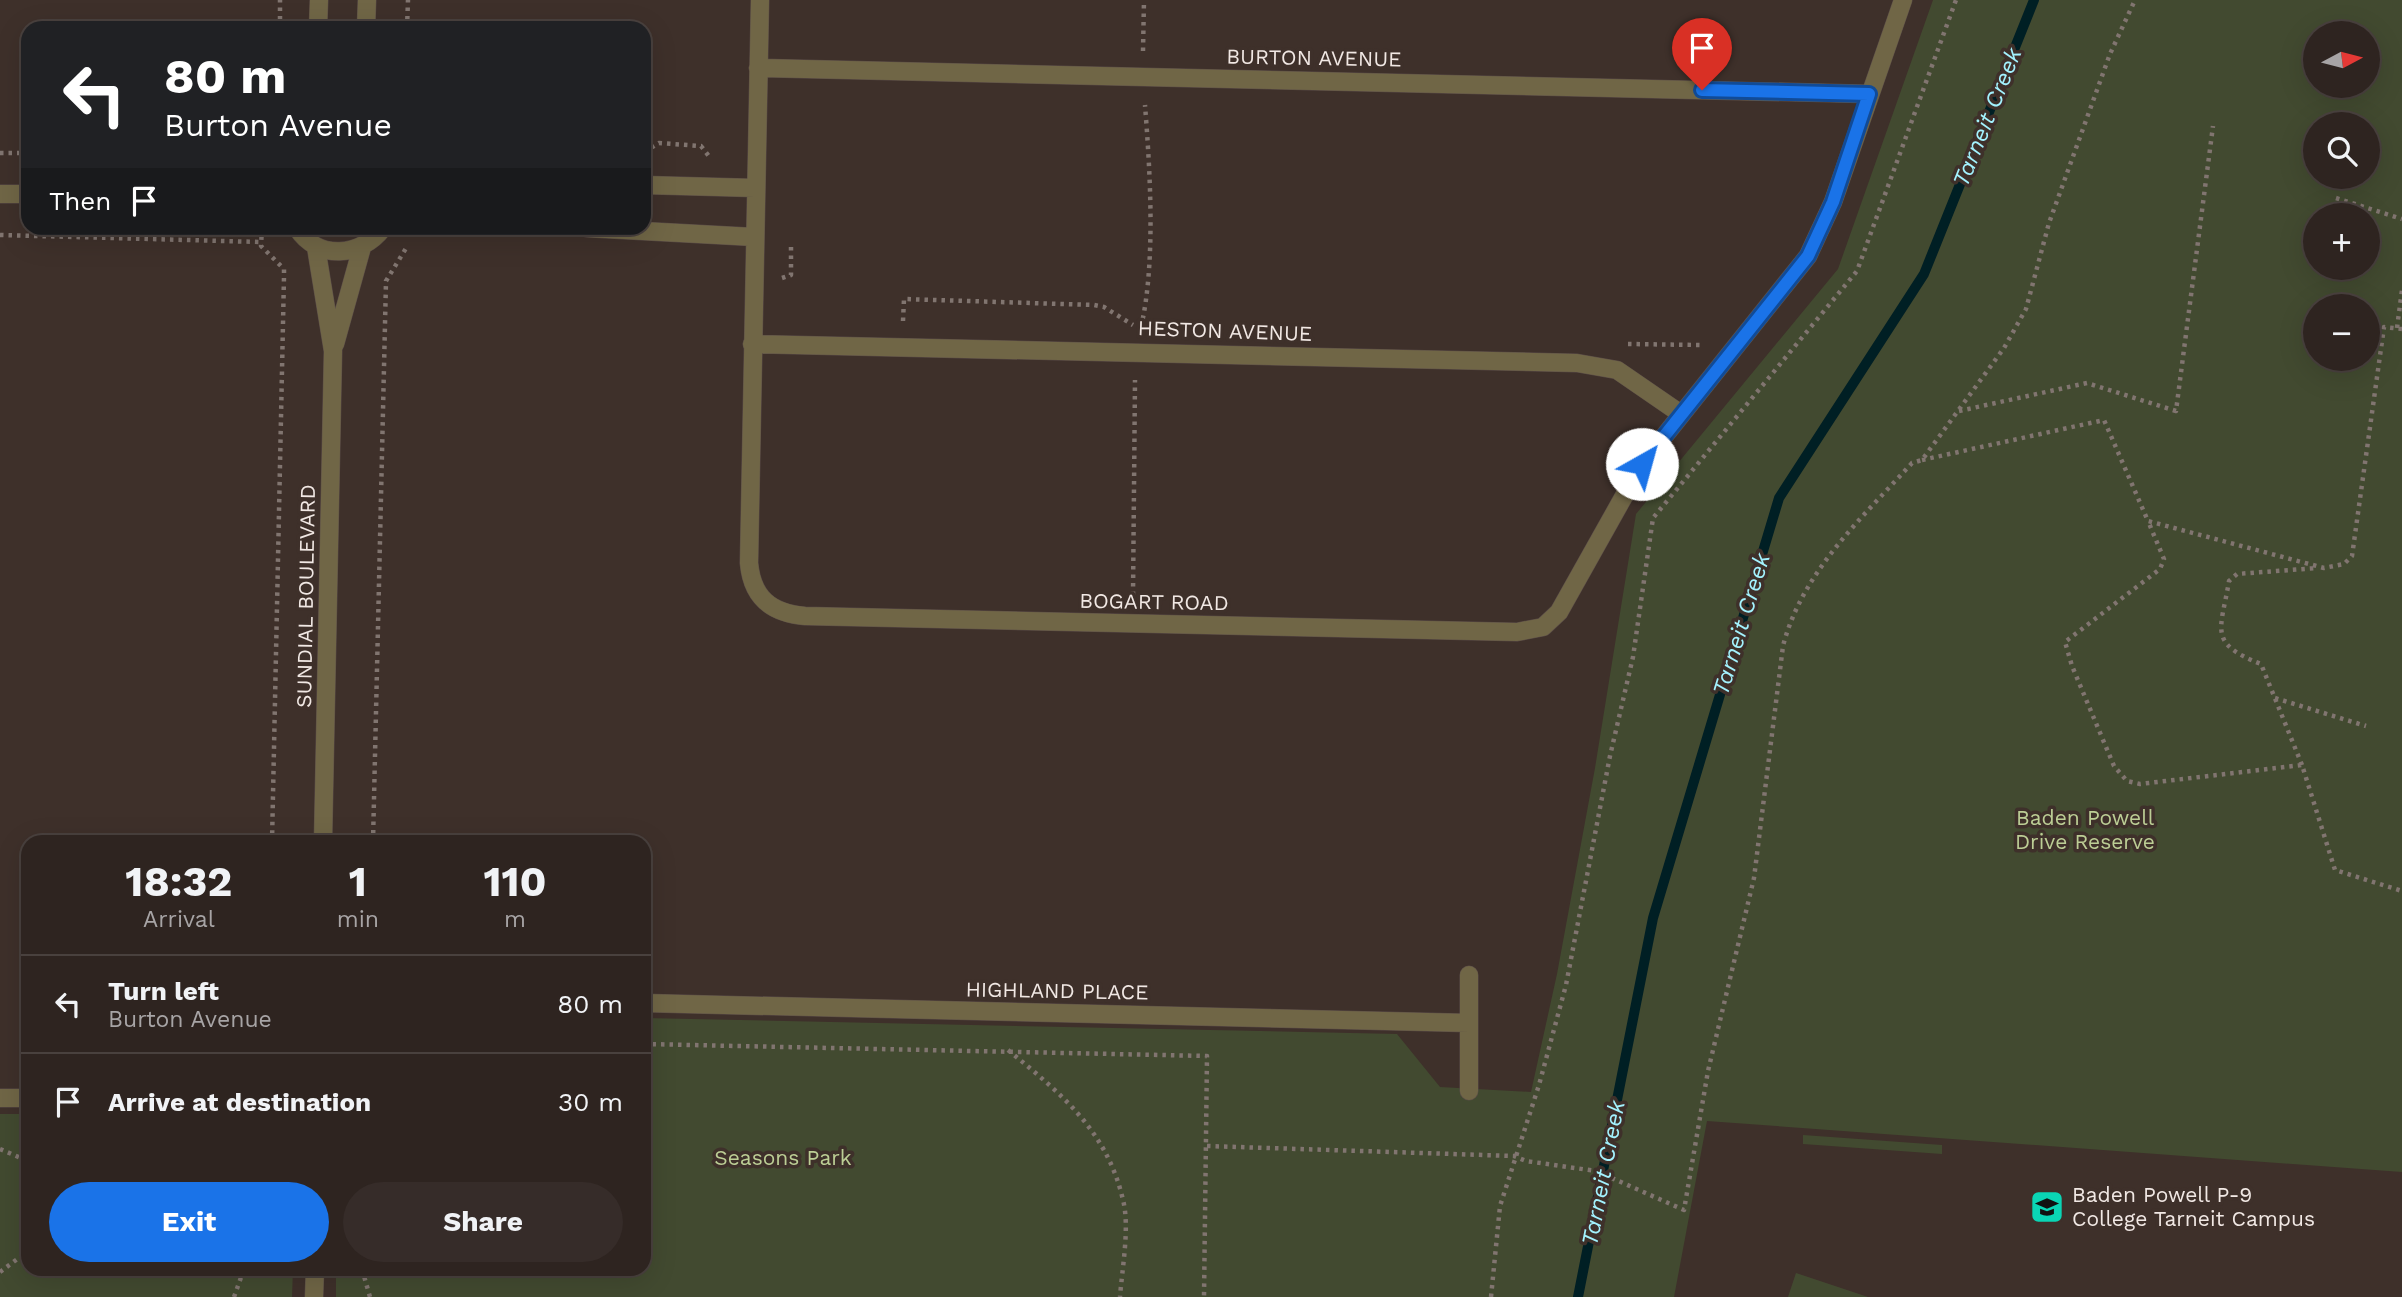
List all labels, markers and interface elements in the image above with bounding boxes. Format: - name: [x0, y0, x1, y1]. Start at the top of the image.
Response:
- pin: [1672, 18, 1732, 90]
- north arrow: [2303, 21, 2380, 98]
- map controls: [2303, 21, 2380, 371]
- icon: arrive: [1683, 29, 1721, 67]
- street label: BURTON AVENUE: [1226, 43, 1402, 72]
- water label: Tarneit Creek: [1947, 43, 2028, 190]
- text: 80 m: [164, 47, 286, 105]
- icon: left: [49, 49, 140, 140]
- text: Burton Avenue: [164, 106, 392, 144]
- button: search: [2303, 112, 2380, 189]
- icon: arrive: [125, 182, 163, 220]
- text: Then: [49, 186, 111, 216]
- button: +: [2303, 203, 2380, 280]
- button: −: [2303, 294, 2380, 371]
- street label: HESTON AVENUE: [1137, 315, 1313, 346]
- position arrow: [1605, 427, 1679, 501]
- street label: SUNDIAL BOULEVARD: [291, 484, 320, 708]
- water label: Tarneit Creek: [1707, 548, 1776, 698]
- street label: BOGART ROAD: [1079, 588, 1229, 615]
- park label: Baden Powell Drive Reserve: [2015, 805, 2155, 854]
- text: 18:32: [125, 857, 232, 906]
- text: 1: [349, 857, 367, 906]
- text: 110: [483, 857, 547, 906]
- text: Arrival: [143, 906, 215, 933]
- text: min: [337, 906, 379, 933]
- text: m: [504, 906, 526, 933]
- text: Turn left: [108, 976, 219, 1006]
- street label: HIGHLAND PLACE: [965, 976, 1149, 1005]
- icon: left: [49, 985, 87, 1023]
- text: 80 m: [557, 989, 623, 1019]
- text: Burton Avenue: [108, 1006, 272, 1033]
- icon: arrive: [49, 1083, 87, 1121]
- text: Arrive at destination: [108, 1087, 371, 1117]
- text: 30 m: [558, 1087, 623, 1117]
- water label: Tarneit Creek: [1576, 1097, 1631, 1248]
- park label: Seasons Park: [714, 1145, 852, 1170]
- button: Exit: [49, 1182, 329, 1262]
- button: Share: [343, 1182, 623, 1262]
- place label: Baden Powell P-9 College Tarneit Campus: [2072, 1182, 2315, 1231]
- school or university icon: Baden Powell P-9 College Tarneit Campus: [2028, 1188, 2066, 1226]

